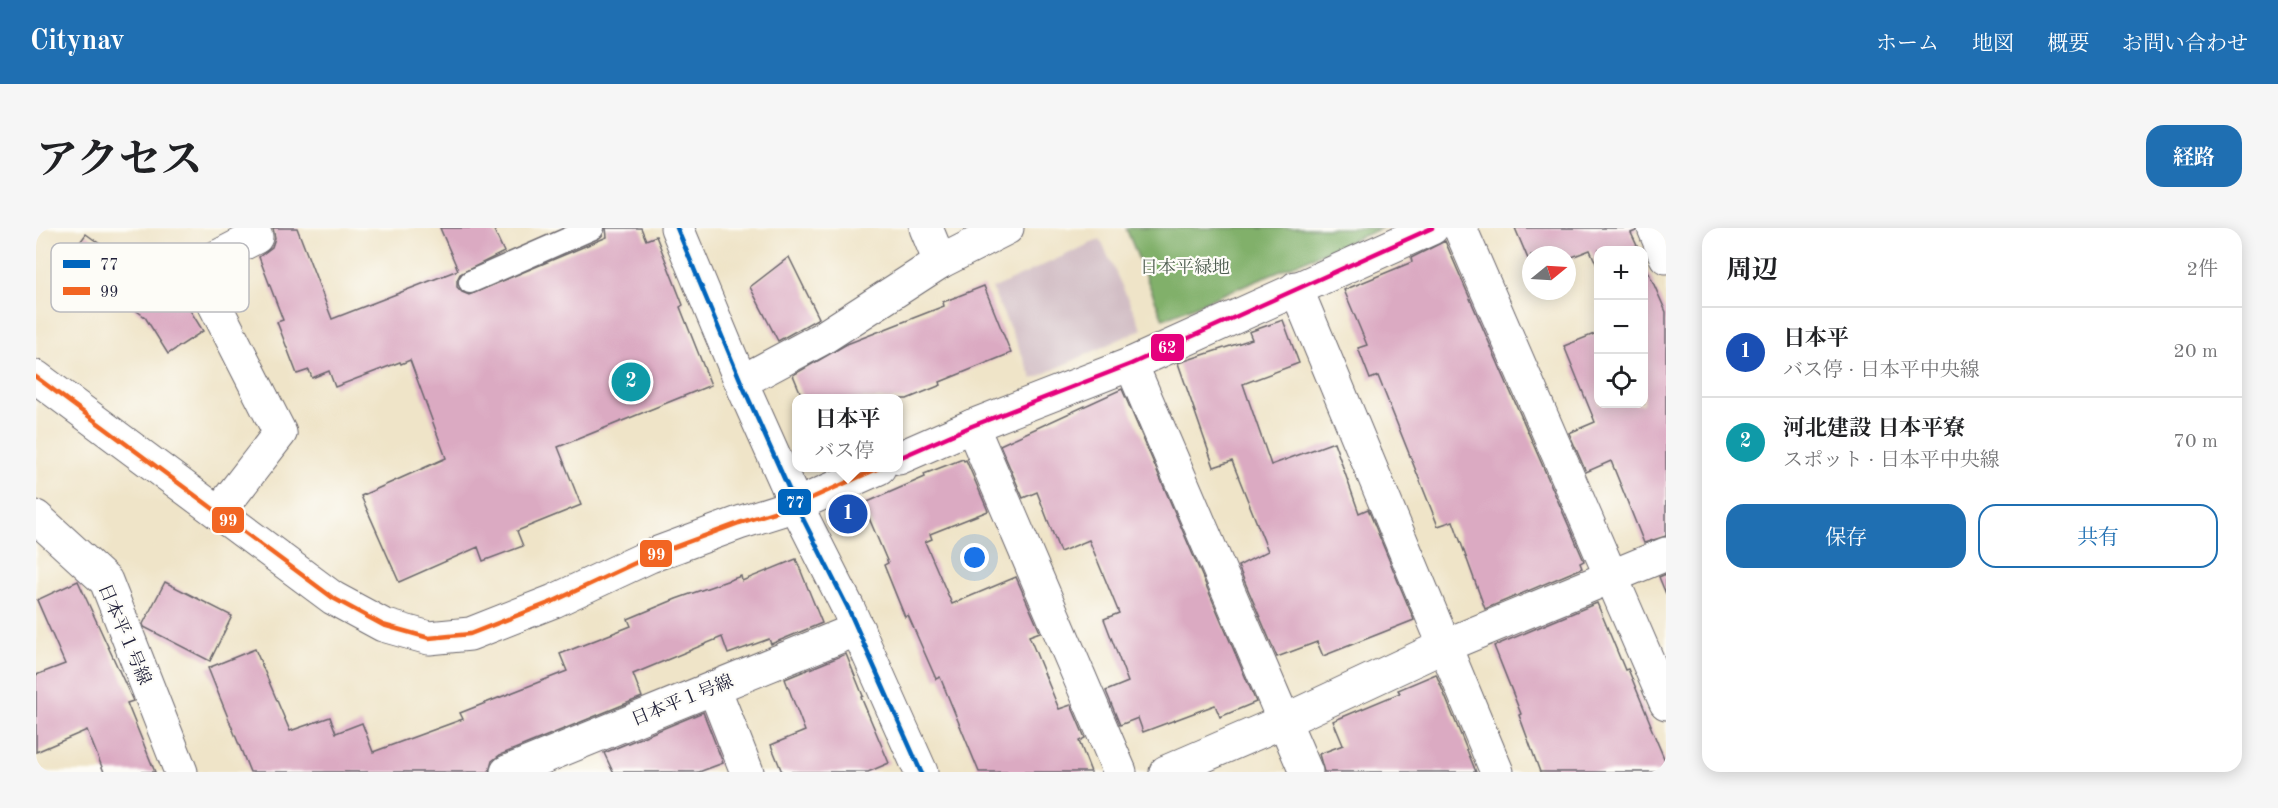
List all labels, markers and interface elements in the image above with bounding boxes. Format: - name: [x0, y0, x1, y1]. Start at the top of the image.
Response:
- text: Citynav: [30, 28, 125, 56]
- text: ホーム: [1876, 34, 1939, 55]
- text: 地図: [1972, 34, 2014, 55]
- text: 概要: [2047, 34, 2089, 55]
- text: お問い合わせ: [2122, 34, 2248, 55]
- button: 経路: [2146, 125, 2242, 187]
- text: アクセス: [36, 141, 203, 183]
- legend: [51, 243, 249, 312]
- north arrow: [1522, 246, 1576, 300]
- map controls: [1594, 246, 1648, 408]
- button: +: [1594, 246, 1648, 300]
- park label: 日本平緑地: [1140, 257, 1230, 277]
- text: 77: [100, 258, 119, 274]
- text: 周辺: [1726, 258, 1778, 284]
- text: 2件: [2186, 260, 2218, 280]
- text: 99: [100, 285, 119, 301]
- button: −: [1594, 300, 1648, 354]
- text: 日本平: [1783, 328, 1849, 350]
- line badge: 62: [1150, 333, 1185, 362]
- text: 62: [1158, 341, 1176, 357]
- text: 1: [1740, 342, 1751, 362]
- text: 20 m: [2173, 342, 2218, 362]
- button: locate: [1594, 354, 1648, 408]
- pin: 2: [612, 360, 650, 404]
- text: バス停 · 日本平中央線: [1783, 361, 1980, 381]
- popup: [792, 394, 903, 472]
- text: 日本平: [814, 409, 881, 431]
- text: 河北建設 日本平寮: [1783, 418, 1965, 440]
- text: 2: [1740, 432, 1751, 452]
- text: 70 m: [2173, 432, 2218, 452]
- text: バス停: [814, 442, 874, 462]
- text: スポット · 日本平中央線: [1783, 451, 2000, 471]
- line badge: 77: [777, 488, 812, 516]
- pin: 1: [828, 492, 868, 536]
- text: 77: [786, 496, 804, 512]
- button: 保存: [1726, 504, 1966, 568]
- button: 共有: [1978, 504, 2218, 568]
- line badge: 99: [211, 506, 245, 534]
- text: 99: [219, 514, 237, 530]
- line badge: 99: [639, 539, 673, 568]
- your location: [960, 543, 989, 572]
- text: 99: [647, 548, 665, 564]
- street label: 日本平１号線: [95, 580, 155, 688]
- street label: 日本平１号線: [628, 670, 736, 730]

